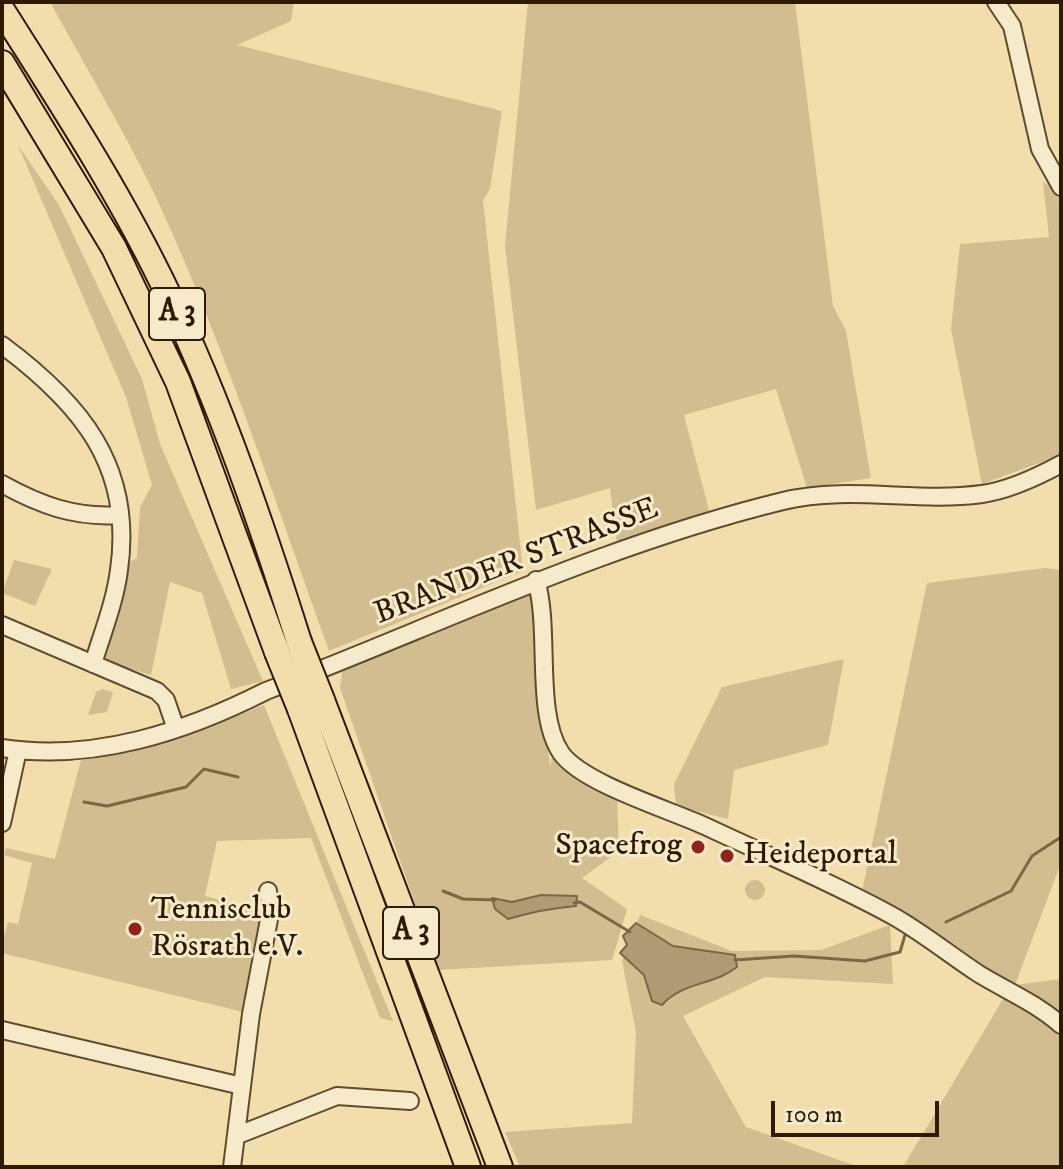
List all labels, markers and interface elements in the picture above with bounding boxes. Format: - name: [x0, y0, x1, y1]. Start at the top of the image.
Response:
- road number: A 3: [149, 288, 205, 340]
- street label: BRANDER STRASSE: [370, 491, 664, 635]
- place label: Spacefrog: [555, 828, 682, 866]
- place label: Heideportal: [743, 837, 897, 875]
- marker: Spacefrog: [689, 838, 707, 856]
- marker: Heideportal: [718, 847, 736, 865]
- place label: Tennisclub Rösrath e.V.: [151, 892, 303, 967]
- road number: A 3: [383, 907, 439, 959]
- marker: Tennisclub Rösrath e.V.: [126, 920, 144, 938]
- scale bar: [775, 1085, 943, 1135]
- text: 100 m: [785, 1100, 843, 1130]

